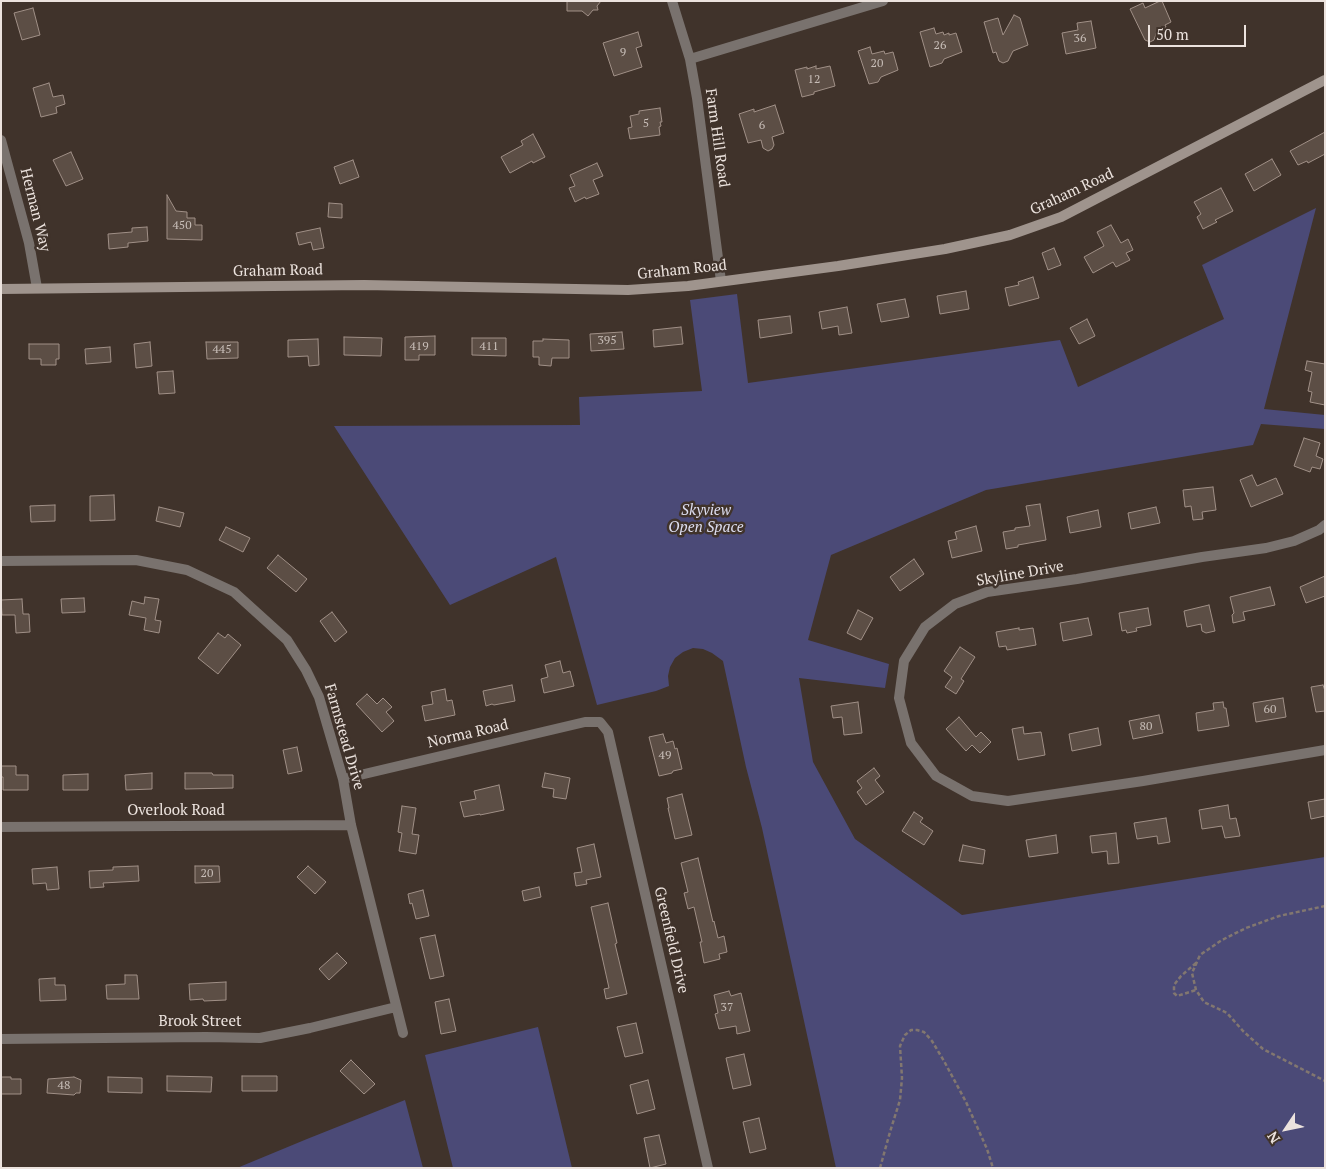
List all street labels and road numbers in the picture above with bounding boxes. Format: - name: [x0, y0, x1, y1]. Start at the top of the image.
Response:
- street label: Farm Hill Road: [701, 87, 733, 189]
- street label: Graham Road: [1027, 165, 1117, 219]
- street label: Herman Way: [16, 166, 54, 254]
- street label: Graham Road: [636, 256, 728, 284]
- street label: Graham Road: [233, 261, 323, 281]
- street label: Skyline Drive: [975, 557, 1065, 591]
- street label: Farmstead Drive: [320, 682, 368, 792]
- street label: Norma Road: [426, 716, 510, 752]
- street label: Overlook Road: [127, 802, 225, 820]
- street label: Greenfield Drive: [650, 885, 692, 995]
- street label: Brook Street: [159, 1013, 241, 1031]

